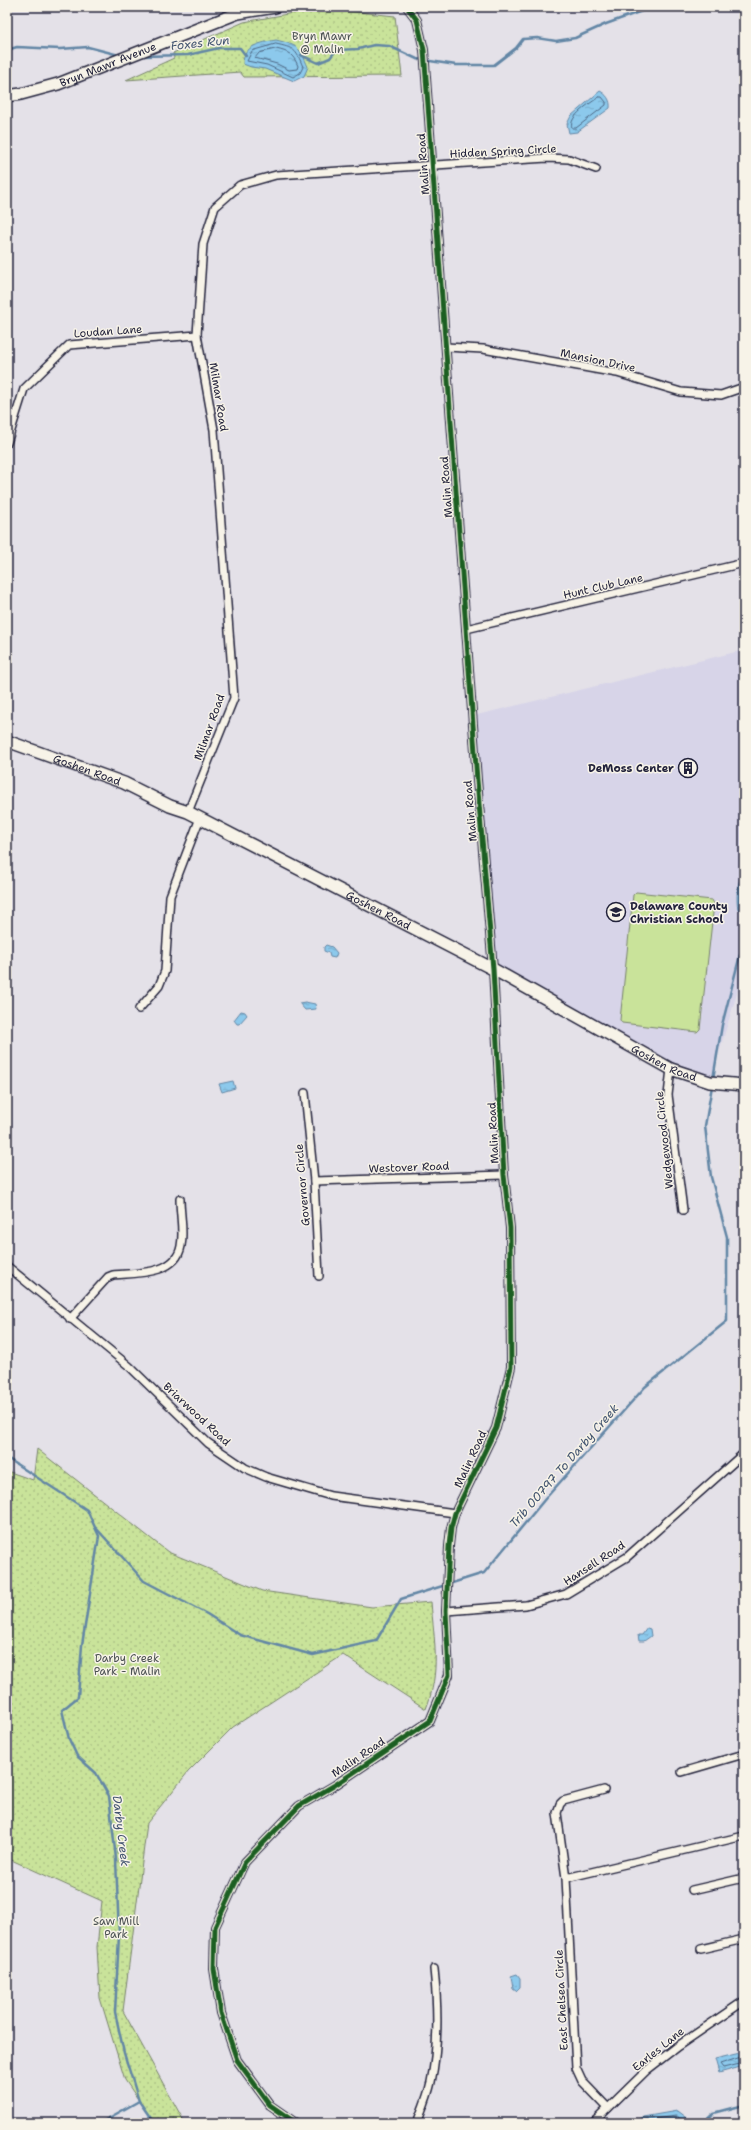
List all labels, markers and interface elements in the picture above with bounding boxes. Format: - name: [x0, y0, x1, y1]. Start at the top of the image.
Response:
- park label: Bryn Mawr @ Malin: [292, 29, 352, 57]
- water label: Foxes Run: [170, 32, 230, 54]
- street label: Bryn Mawr Avenue: [58, 39, 158, 91]
- street label: Malin Road: [414, 133, 433, 195]
- street label: Hidden Spring Circle: [449, 141, 557, 162]
- street label: Loudan Lane: [73, 322, 143, 341]
- street label: Mansion Drive: [559, 345, 637, 376]
- street label: Milmar Road: [206, 362, 231, 433]
- street label: Malin Road: [437, 456, 456, 518]
- street label: Hunt Club Lane: [562, 570, 645, 603]
- street label: Milmar Road: [191, 692, 228, 762]
- street label: Goshen Road: [51, 751, 123, 789]
- building icon: DeMoss Center: [677, 757, 699, 779]
- place label: DeMoss Center: [588, 761, 674, 776]
- street label: Malin Road: [460, 780, 481, 842]
- street label: Goshen Road: [343, 888, 413, 933]
- place label: Delaware County Christian School: [630, 899, 728, 927]
- school or university icon: Delaware County Christian School: [605, 901, 627, 923]
- street label: Goshen Road: [628, 1041, 699, 1085]
- street label: Wedgewood Circle: [652, 1090, 677, 1190]
- street label: Malin Road: [484, 1102, 503, 1164]
- street label: Governor Circle: [291, 1143, 314, 1227]
- street label: Westover Road: [368, 1159, 450, 1176]
- street label: Briarwood Road: [160, 1379, 234, 1450]
- water label: Trib 00797 To Darby Creek: [506, 1401, 622, 1531]
- street label: Malin Road: [451, 1428, 490, 1490]
- street label: Hansell Road: [560, 1538, 628, 1589]
- park label: Darby Creek Park - Malin: [94, 1651, 161, 1679]
- street label: Malin Road: [329, 1734, 388, 1781]
- water label: Darby Creek: [109, 1795, 133, 1868]
- park label: Saw Mill Park: [93, 1914, 140, 1942]
- street label: East Chelsea Circle: [551, 1949, 572, 2051]
- street label: Earles Lane: [629, 2024, 687, 2075]

